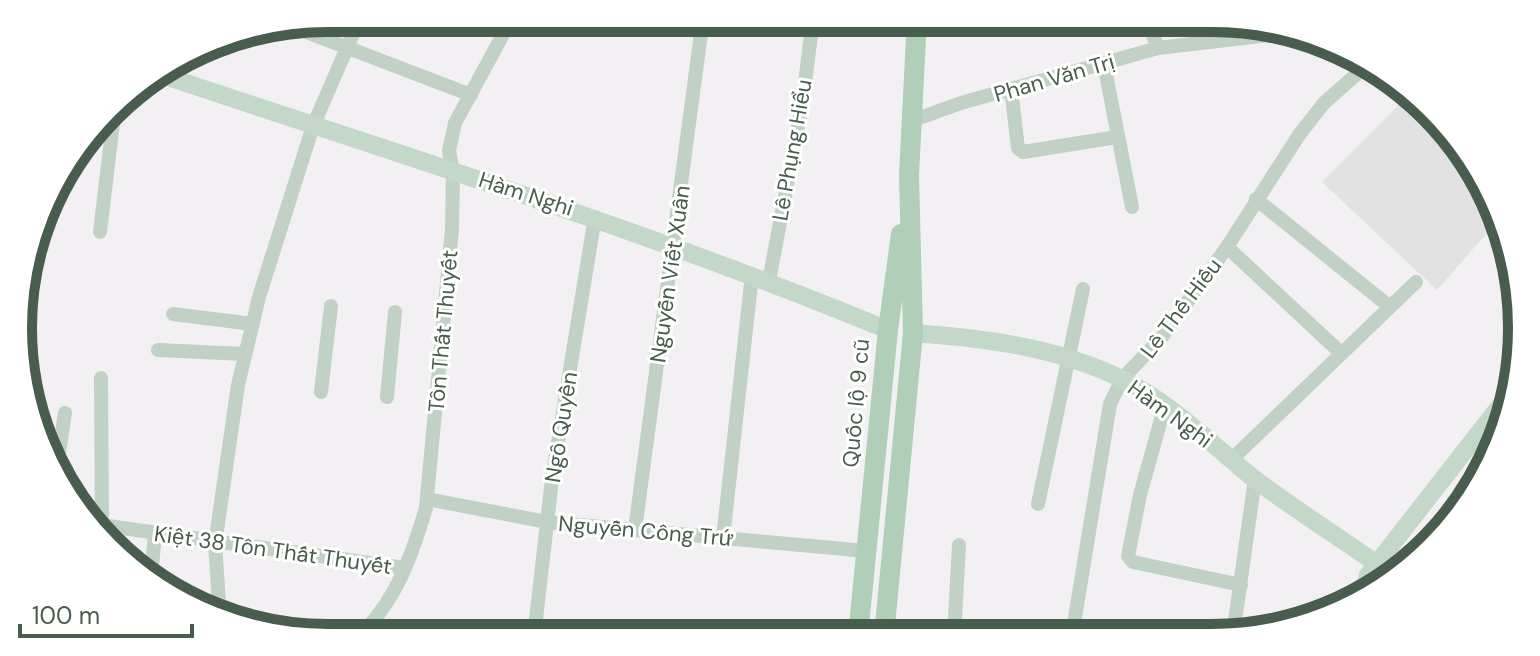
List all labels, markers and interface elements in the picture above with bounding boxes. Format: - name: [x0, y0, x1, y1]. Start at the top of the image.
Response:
- street label: Phan Văn Trị: [990, 47, 1118, 109]
- street label: Lê Phụng Hiểu: [765, 77, 819, 223]
- street label: Hàm Nghi: [475, 165, 577, 223]
- street label: Nguyễn Viết Xuân: [643, 183, 697, 365]
- street label: Tôn Thất Thuyết: [421, 249, 465, 413]
- street label: Lê Thế Hiếu: [1134, 252, 1228, 364]
- street label: Quốc lộ 9 cũ: [836, 337, 876, 469]
- street label: Ngô Quyền: [538, 369, 584, 485]
- street label: Hàm Nghi: [1122, 374, 1218, 454]
- street label: Nguyễn Công Trứ: [557, 509, 735, 553]
- street label: Kiệt 38 Tôn Thất Thuyết: [152, 519, 394, 581]
- scale bar: [20, 588, 192, 638]
- text: 100 m: [32, 600, 100, 631]

